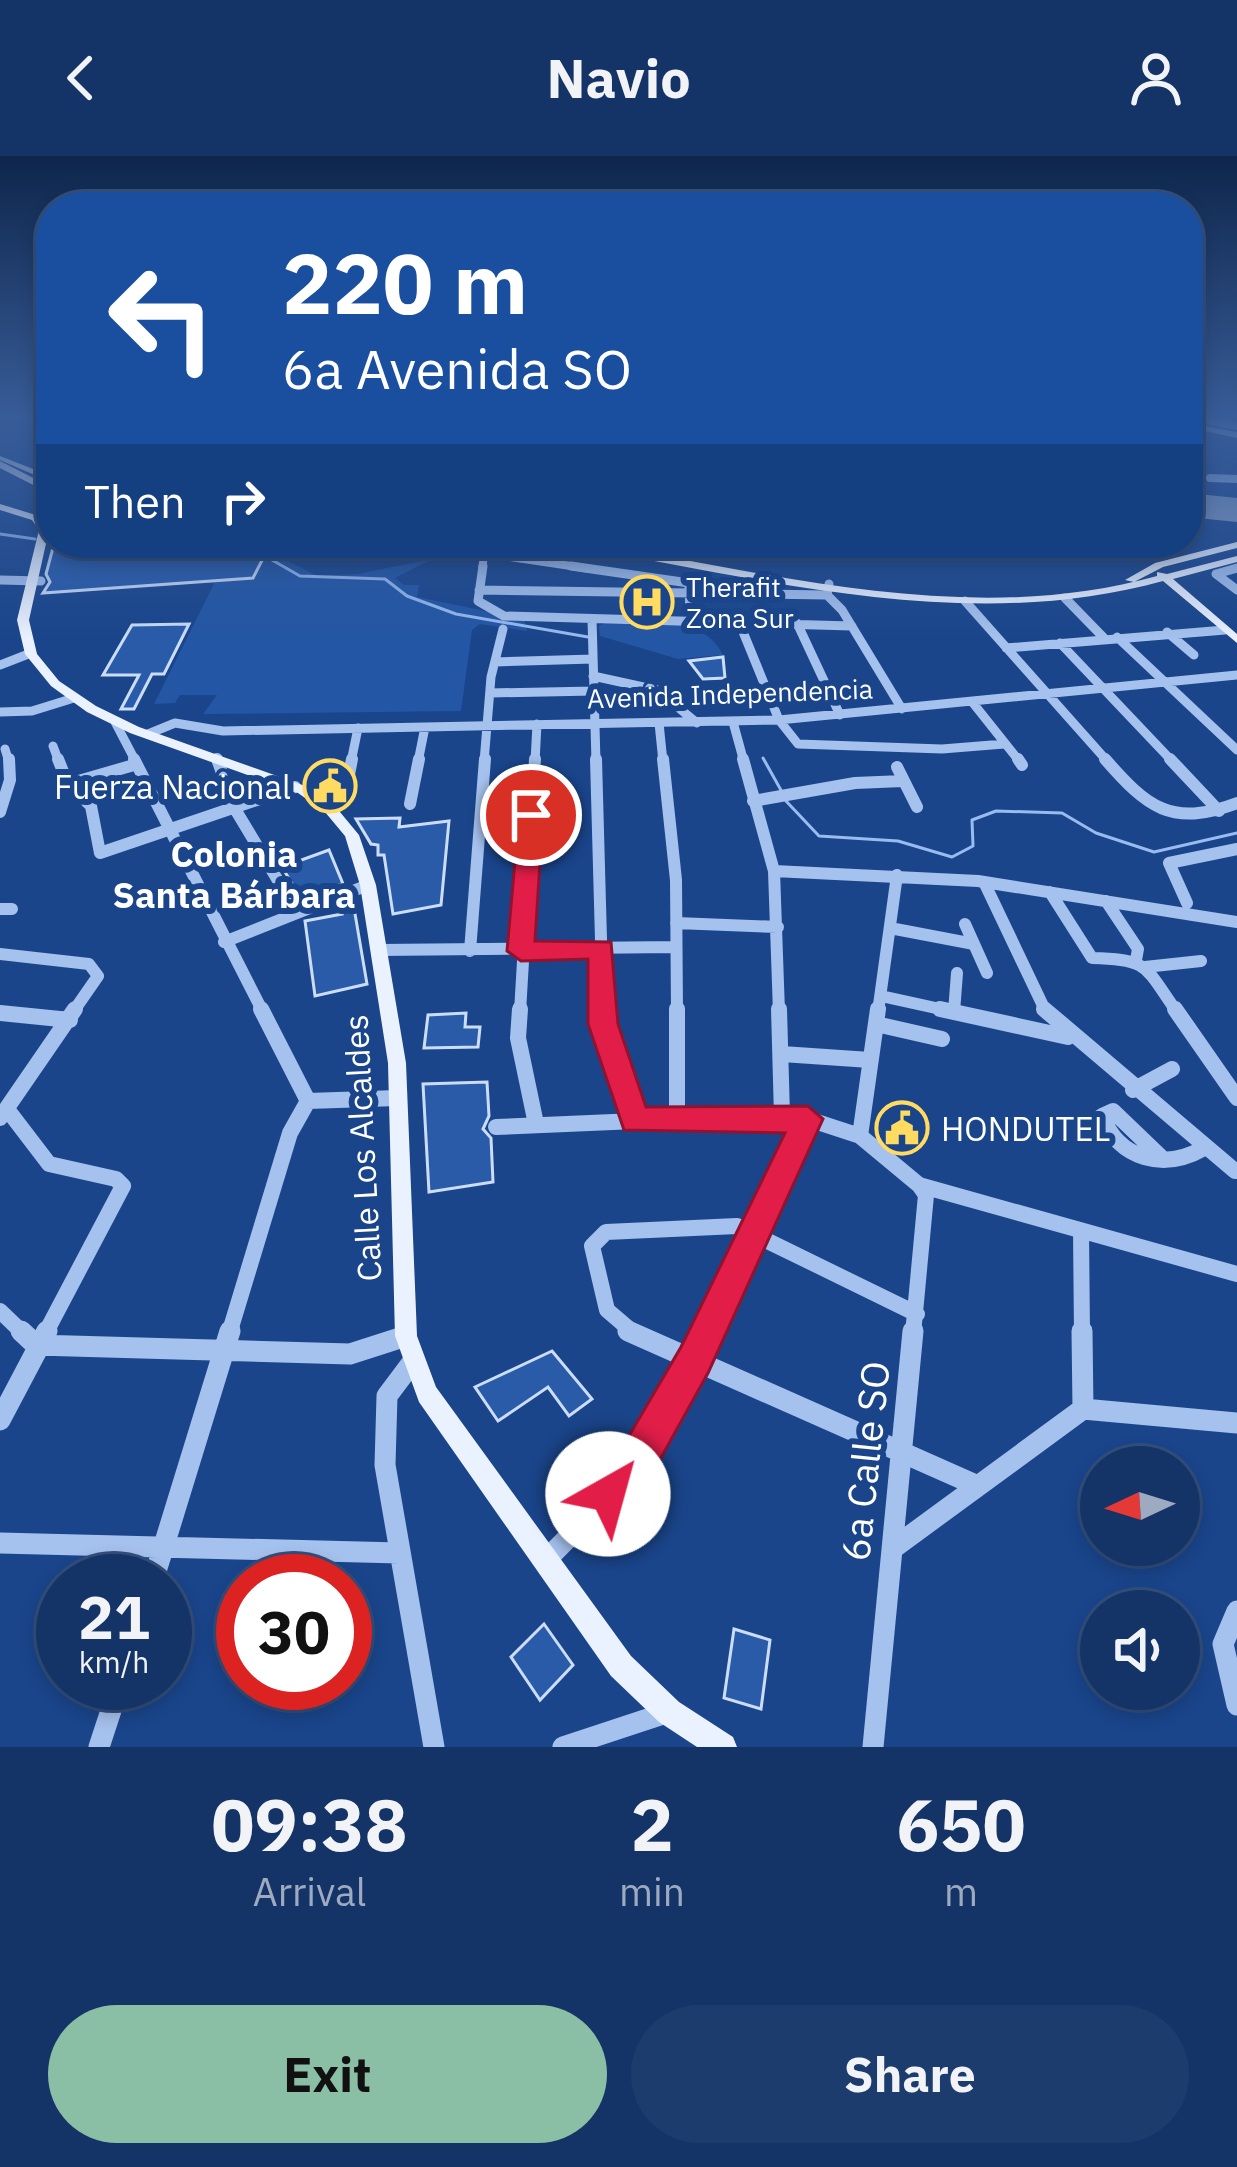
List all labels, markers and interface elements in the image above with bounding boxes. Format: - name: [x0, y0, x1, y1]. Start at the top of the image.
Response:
- text: Navio: [546, 43, 691, 113]
- icon: back: [48, 45, 114, 111]
- icon: person: [1123, 45, 1189, 111]
- text: 220 m: [282, 228, 528, 337]
- icon: left: [84, 240, 240, 396]
- text: 6a Avenida SO: [282, 334, 632, 404]
- icon: right: [210, 468, 276, 534]
- text: Then: [84, 472, 186, 530]
- place label: Therafit Zona Sur: [686, 569, 794, 635]
- hospital icon: Therafit Zona Sur: [619, 574, 675, 630]
- street label: Avenida Independencia: [586, 671, 874, 715]
- public building icon: Fuerza Nacional: [302, 758, 358, 814]
- pin: [480, 764, 582, 866]
- place label: Fuerza Nacional: [54, 765, 291, 808]
- icon: arrive: [498, 782, 564, 848]
- district label: Colonia Santa Bárbara: [112, 830, 356, 918]
- street label: Calle Los Alcaldes: [334, 1014, 390, 1282]
- public building icon: HONDUTEL: [874, 1100, 930, 1156]
- place label: HONDUTEL: [941, 1107, 1110, 1150]
- street label: 6a Calle SO: [829, 1359, 901, 1563]
- position arrow: [545, 1431, 671, 1557]
- north arrow: [1080, 1446, 1200, 1566]
- map controls: [1080, 1446, 1200, 1710]
- speed limit sign: 30: [216, 1554, 372, 1710]
- text: 21: [78, 1577, 150, 1656]
- button: sound: [1080, 1590, 1200, 1710]
- text: km/h: [79, 1642, 149, 1681]
- text: 09:38: [211, 1777, 408, 1871]
- text: 2: [630, 1777, 674, 1871]
- text: 650: [896, 1777, 1026, 1871]
- text: Arrival: [253, 1866, 366, 1917]
- text: min: [619, 1866, 685, 1917]
- text: m: [944, 1866, 978, 1917]
- button: Exit: [48, 2005, 607, 2143]
- button: Share: [631, 2005, 1189, 2143]

